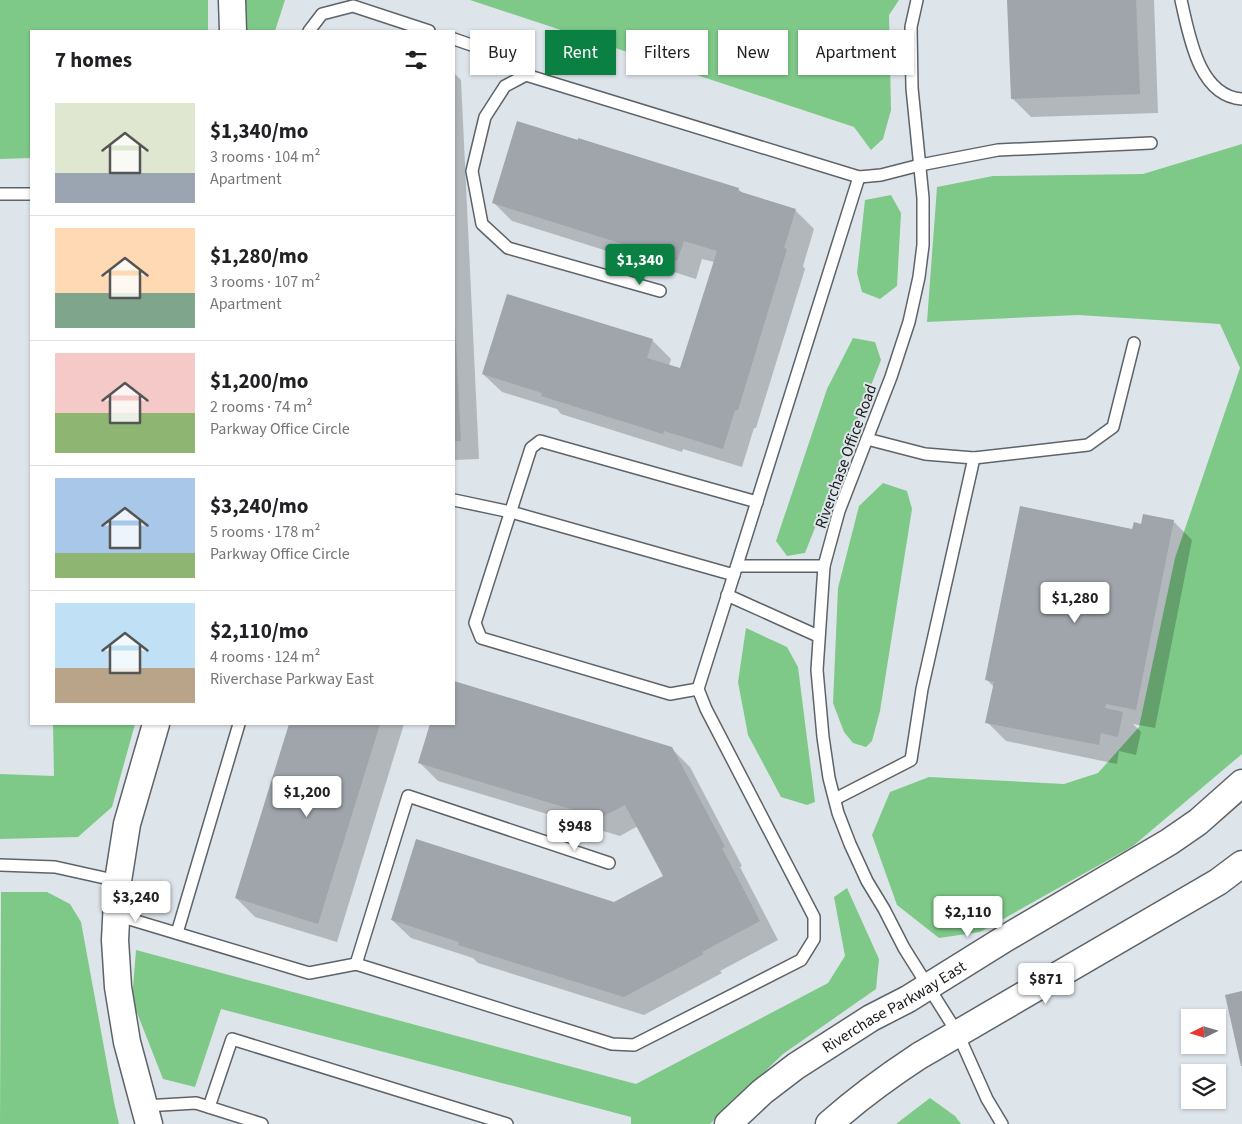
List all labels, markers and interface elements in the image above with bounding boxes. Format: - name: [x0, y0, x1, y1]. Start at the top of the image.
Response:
- chip: Buy: [470, 30, 535, 75]
- chip: Rent: [545, 30, 616, 75]
- chip: Filters: [626, 30, 708, 75]
- chip: New: [718, 30, 788, 75]
- chip: Apartment: [798, 30, 914, 75]
- text: 7 homes: [55, 45, 132, 75]
- icon: filters: [402, 46, 430, 74]
- text: $1,340/mo: [210, 116, 309, 146]
- icon: home: [95, 123, 155, 183]
- text: 3 rooms · 104 m²: [210, 146, 320, 168]
- text: Apartment: [210, 168, 282, 190]
- text: $1,280/mo: [210, 241, 309, 271]
- pin: $1,340: [599, 244, 681, 286]
- icon: home: [95, 248, 155, 308]
- text: $1,340: [616, 249, 664, 271]
- text: 3 rooms · 107 m²: [210, 271, 320, 293]
- text: Apartment: [210, 293, 282, 315]
- text: $1,200/mo: [210, 366, 309, 396]
- icon: home: [95, 373, 155, 433]
- street label: Riverchase Office Road: [810, 381, 882, 531]
- text: 2 rooms · 74 m²: [210, 396, 312, 418]
- text: Parkway Office Circle: [210, 418, 350, 440]
- text: $3,240/mo: [210, 491, 309, 521]
- icon: home: [95, 498, 155, 558]
- text: 5 rooms · 178 m²: [210, 521, 320, 543]
- text: Parkway Office Circle: [210, 543, 350, 565]
- pin: $1,280: [1034, 582, 1116, 624]
- text: $1,280: [1051, 587, 1099, 609]
- text: $2,110/mo: [210, 616, 309, 646]
- icon: home: [95, 623, 155, 683]
- text: 4 rooms · 124 m²: [210, 646, 320, 668]
- text: Riverchase Parkway East: [210, 668, 374, 690]
- pin: $1,200: [266, 776, 348, 818]
- text: $1,200: [283, 781, 331, 803]
- pin: $948: [545, 810, 605, 852]
- text: $948: [558, 815, 592, 837]
- pin: $3,240: [95, 880, 177, 923]
- text: $3,240: [112, 886, 160, 908]
- pin: $2,110: [927, 896, 1009, 938]
- text: $2,110: [944, 901, 992, 923]
- street label: Riverchase Parkway East: [818, 955, 971, 1059]
- pin: $871: [1016, 962, 1076, 1005]
- text: $871: [1029, 968, 1063, 990]
- north arrow: [1181, 1009, 1226, 1054]
- map controls: [1181, 1009, 1226, 1109]
- button: layers: [1181, 1064, 1226, 1109]

